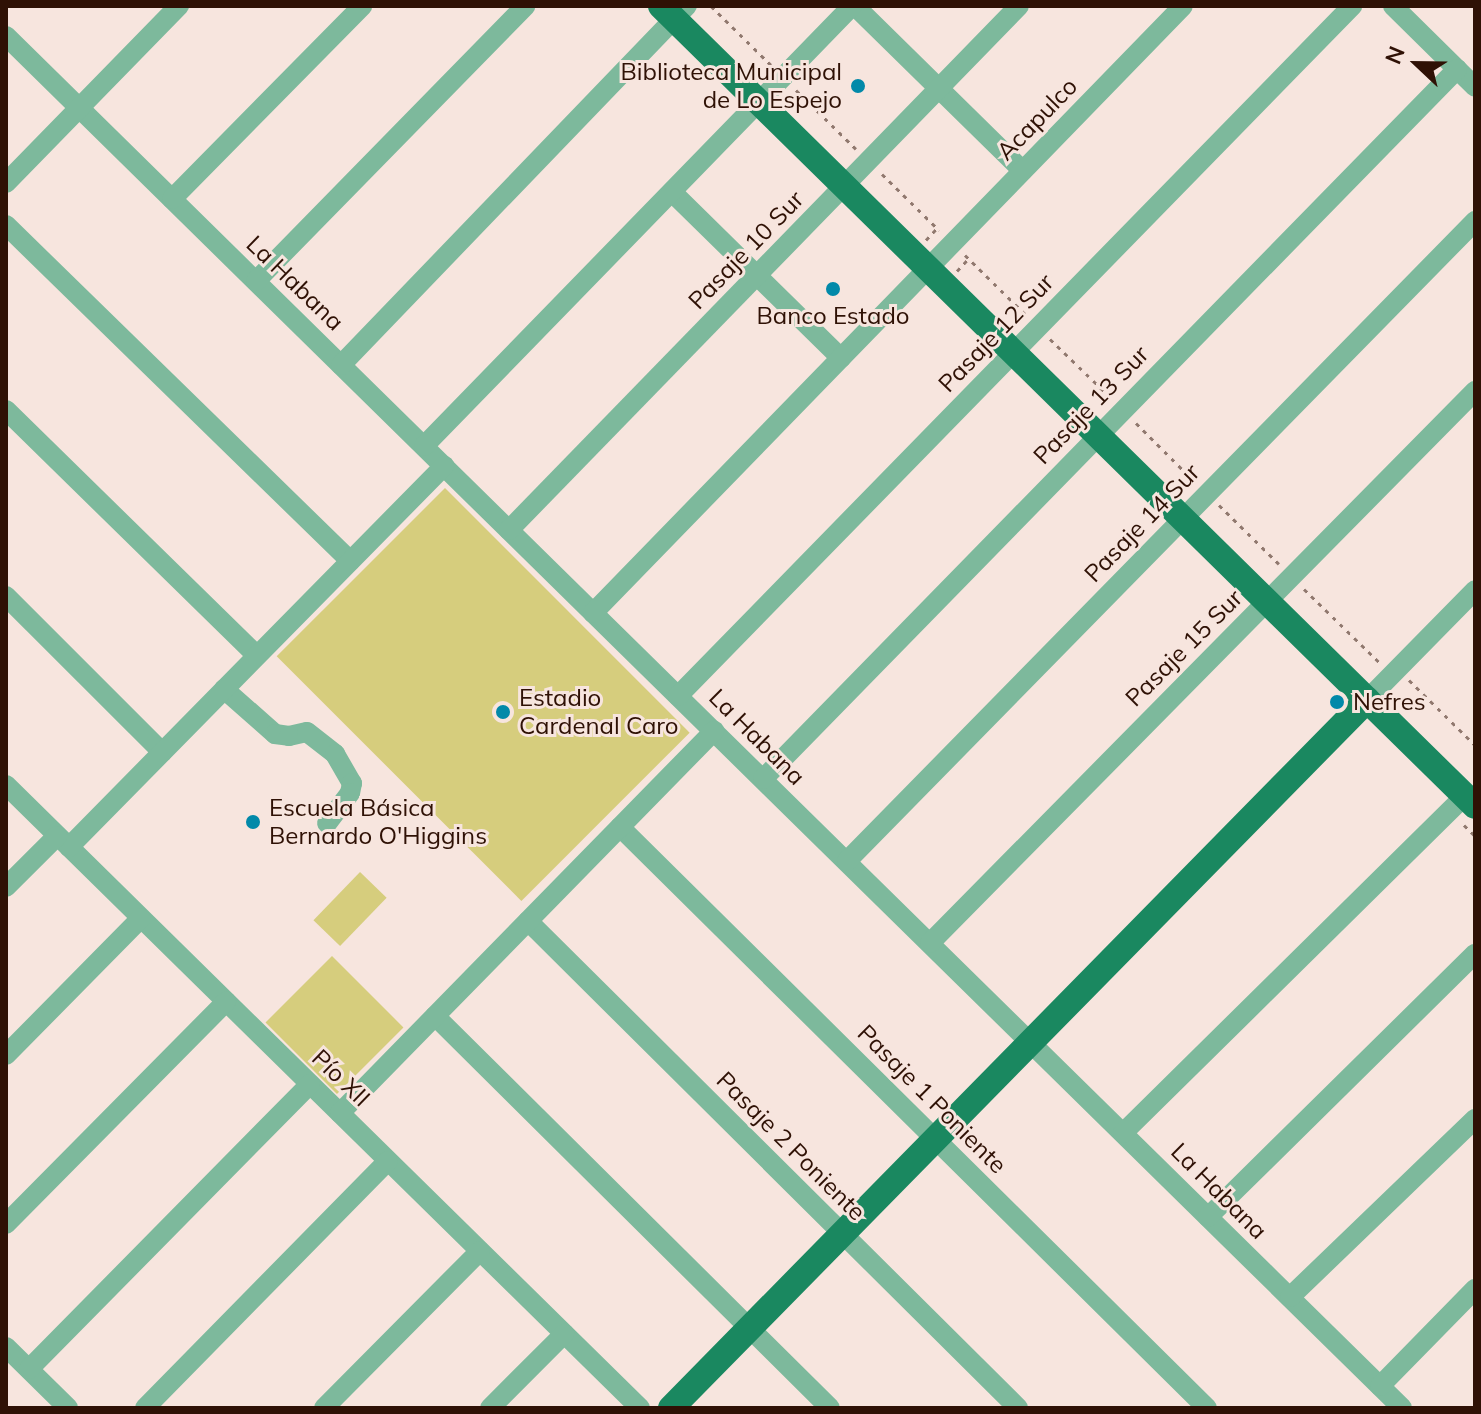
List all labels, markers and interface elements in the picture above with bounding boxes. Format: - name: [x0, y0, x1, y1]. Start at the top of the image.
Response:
- north arrow: [1377, 24, 1457, 104]
- text: N: [1379, 42, 1411, 68]
- place label: Biblioteca Municipal de Lo Espejo: [620, 58, 842, 114]
- street label: Acapulco: [991, 72, 1083, 166]
- marker: Biblioteca Municipal de Lo Espejo: [849, 77, 867, 95]
- street label: Pasaje 10 Sur: [682, 185, 810, 315]
- street label: La Habana: [240, 230, 350, 336]
- street label: Pasaje 12 Sur: [932, 268, 1060, 398]
- marker: Banco Estado: [824, 280, 842, 298]
- place label: Banco Estado: [756, 302, 910, 330]
- street label: Pasaje 13 Sur: [1027, 340, 1155, 470]
- street label: Pasaje 14 Sur: [1078, 458, 1206, 588]
- street label: Pasaje 15 Sur: [1120, 584, 1248, 712]
- street label: La Habana: [703, 683, 811, 791]
- place label: Estadio Cardenal Caro: [519, 684, 679, 740]
- place label: Nefres: [1353, 688, 1426, 716]
- marker: Nefres: [1328, 693, 1346, 711]
- marker: Estadio Cardenal Caro: [494, 703, 512, 721]
- place label: Escuela Básica Bernardo O'Higgins: [269, 794, 487, 850]
- marker: Escuela Básica Bernardo O'Higgins: [244, 813, 262, 831]
- street label: Pasaje 1 Poniente: [852, 1019, 1012, 1179]
- street label: Pío XII: [306, 1044, 376, 1112]
- street label: Pasaje 2 Poniente: [711, 1066, 871, 1226]
- street label: La Habana: [1165, 1137, 1273, 1245]

